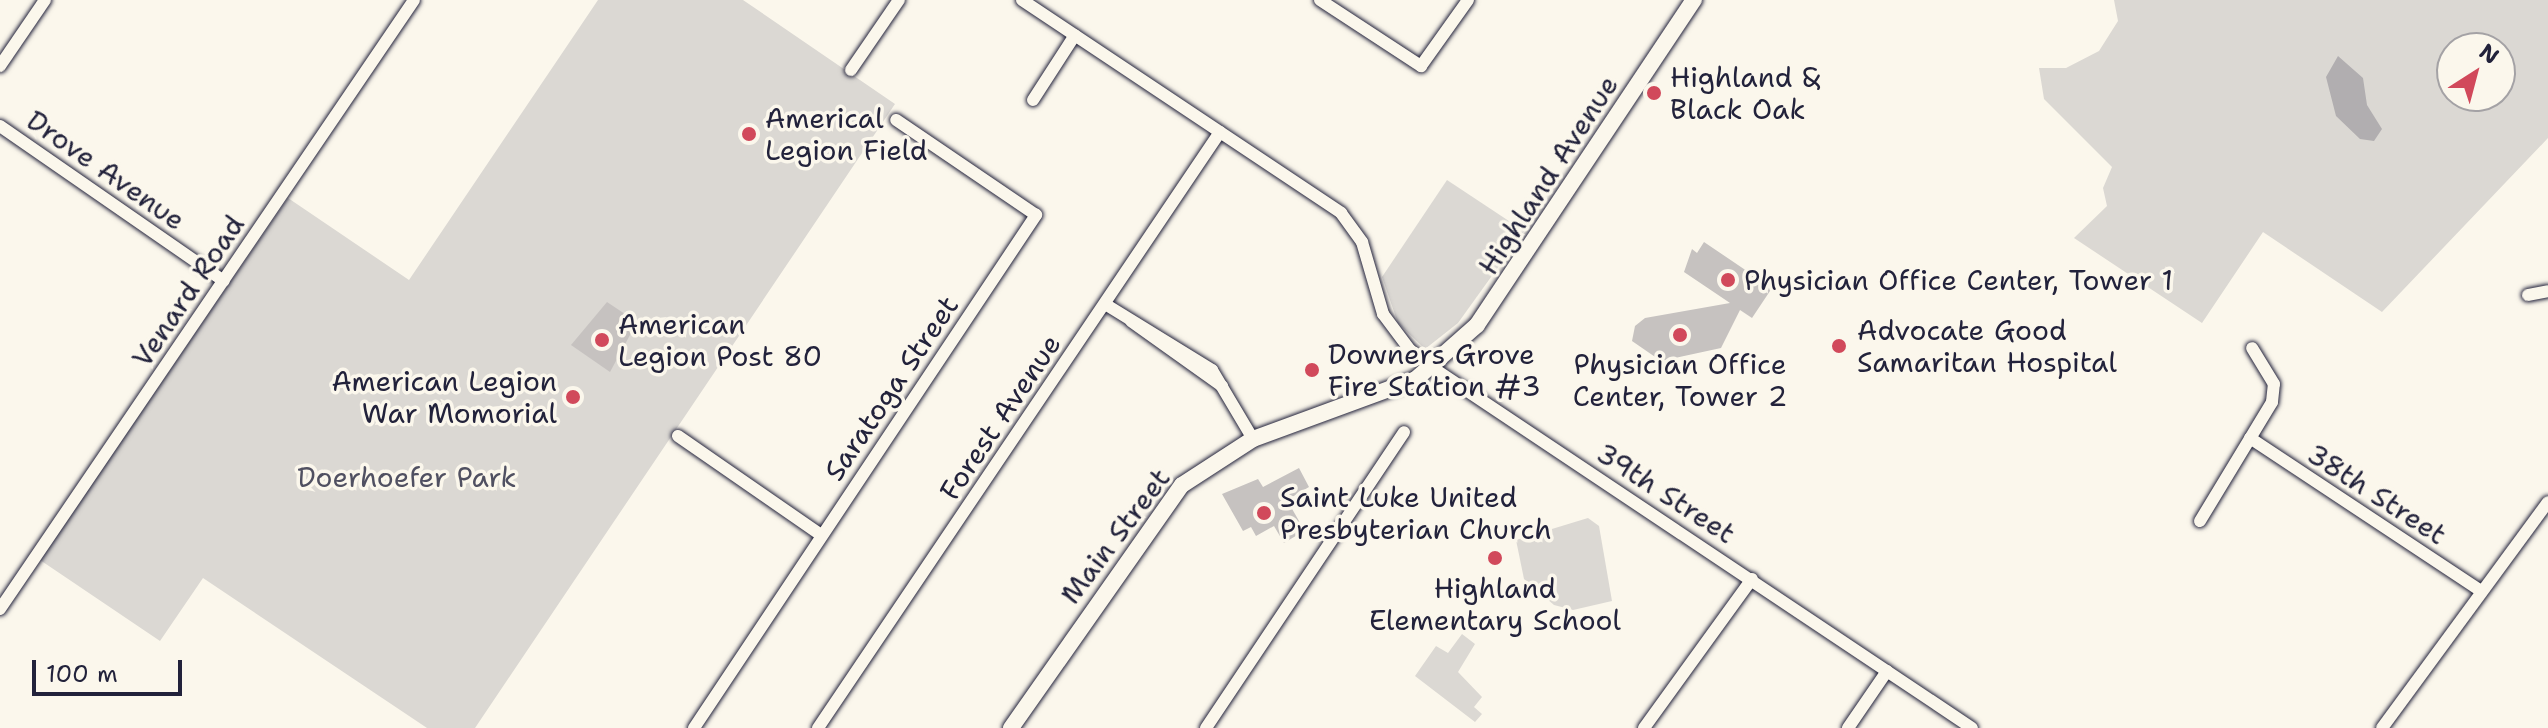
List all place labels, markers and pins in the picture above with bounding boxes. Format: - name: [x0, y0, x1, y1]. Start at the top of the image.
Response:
- place label: Highland & Black Oak: [1670, 60, 1820, 126]
- marker: Highland & Black Oak: [1645, 84, 1663, 102]
- place label: Americal Legion Field: [765, 101, 928, 167]
- marker: Americal Legion Field: [740, 125, 758, 143]
- place label: Physician Office Center, Tower 1: [1744, 263, 2173, 297]
- marker: Physician Office Center, Tower 1: [1719, 271, 1737, 289]
- place label: American Legion Post 80: [618, 307, 822, 373]
- place label: Advocate Good Samaritan Hospital: [1857, 313, 2117, 379]
- marker: Physician Office Center, Tower 2: [1671, 326, 1689, 344]
- marker: American Legion Post 80: [593, 331, 611, 349]
- marker: Advocate Good Samaritan Hospital: [1828, 335, 1850, 357]
- place label: Downers Grove Fire Station #3: [1328, 337, 1541, 403]
- place label: Physician Office Center, Tower 2: [1573, 347, 1787, 413]
- marker: Downers Grove Fire Station #3: [1303, 361, 1321, 379]
- place label: American Legion War Momorial: [331, 364, 557, 430]
- marker: American Legion War Momorial: [564, 388, 582, 406]
- place label: Saint Luke United Presbyterian Church: [1280, 480, 1552, 546]
- marker: Saint Luke United Presbyterian Church: [1255, 504, 1273, 522]
- marker: Highland Elementary School: [1486, 549, 1504, 567]
- place label: Highland Elementary School: [1369, 571, 1621, 637]

